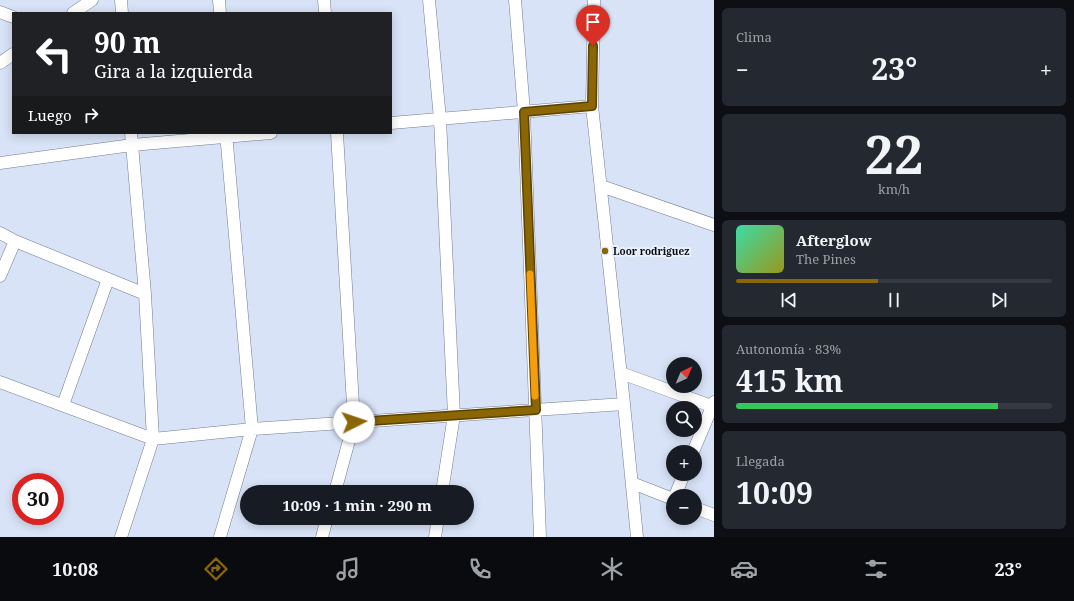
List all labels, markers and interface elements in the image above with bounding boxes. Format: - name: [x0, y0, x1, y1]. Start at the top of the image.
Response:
- pin: [576, 5, 610, 46]
- icon: arrive: [582, 11, 604, 33]
- text: 90 m: [94, 23, 161, 61]
- icon: left: [28, 28, 80, 80]
- text: Clima: [736, 28, 772, 46]
- text: 23°: [871, 48, 917, 89]
- text: −: [736, 54, 749, 84]
- text: +: [1040, 54, 1052, 84]
- text: Gira a la izquierda: [94, 59, 253, 83]
- icon: right: [80, 104, 102, 126]
- text: Luego: [28, 105, 72, 125]
- text: 22: [865, 118, 923, 189]
- text: km/h: [878, 180, 910, 198]
- text: Afterglow: [796, 230, 872, 250]
- place label: Loor rodriguez: [613, 244, 690, 258]
- marker: Loor rodriguez: [600, 246, 610, 256]
- text: The Pines: [796, 250, 856, 268]
- icon: previous: [778, 289, 800, 311]
- icon: pause: [883, 289, 905, 311]
- icon: next: [988, 289, 1010, 311]
- text: Autonomía · 83%: [736, 340, 841, 358]
- north arrow: [666, 357, 702, 393]
- map controls: [666, 357, 702, 525]
- text: 415 km: [736, 360, 843, 401]
- position arrow: [333, 401, 375, 443]
- button: search: [666, 401, 702, 437]
- button: +: [666, 445, 702, 481]
- text: Llegada: [736, 452, 785, 470]
- text: 10:09: [736, 472, 813, 513]
- speed limit sign: 30: [12, 473, 64, 525]
- button: −: [666, 489, 702, 525]
- text: 10:09 · 1 min · 290 m: [282, 495, 432, 515]
- icon: directions: [202, 555, 230, 583]
- icon: music: [334, 555, 362, 583]
- icon: phone: [466, 555, 494, 583]
- icon: climate: [598, 555, 626, 583]
- icon: car: [730, 555, 758, 583]
- icon: filters: [862, 555, 890, 583]
- text: 10:08: [52, 557, 98, 581]
- text: 23°: [994, 557, 1022, 581]

